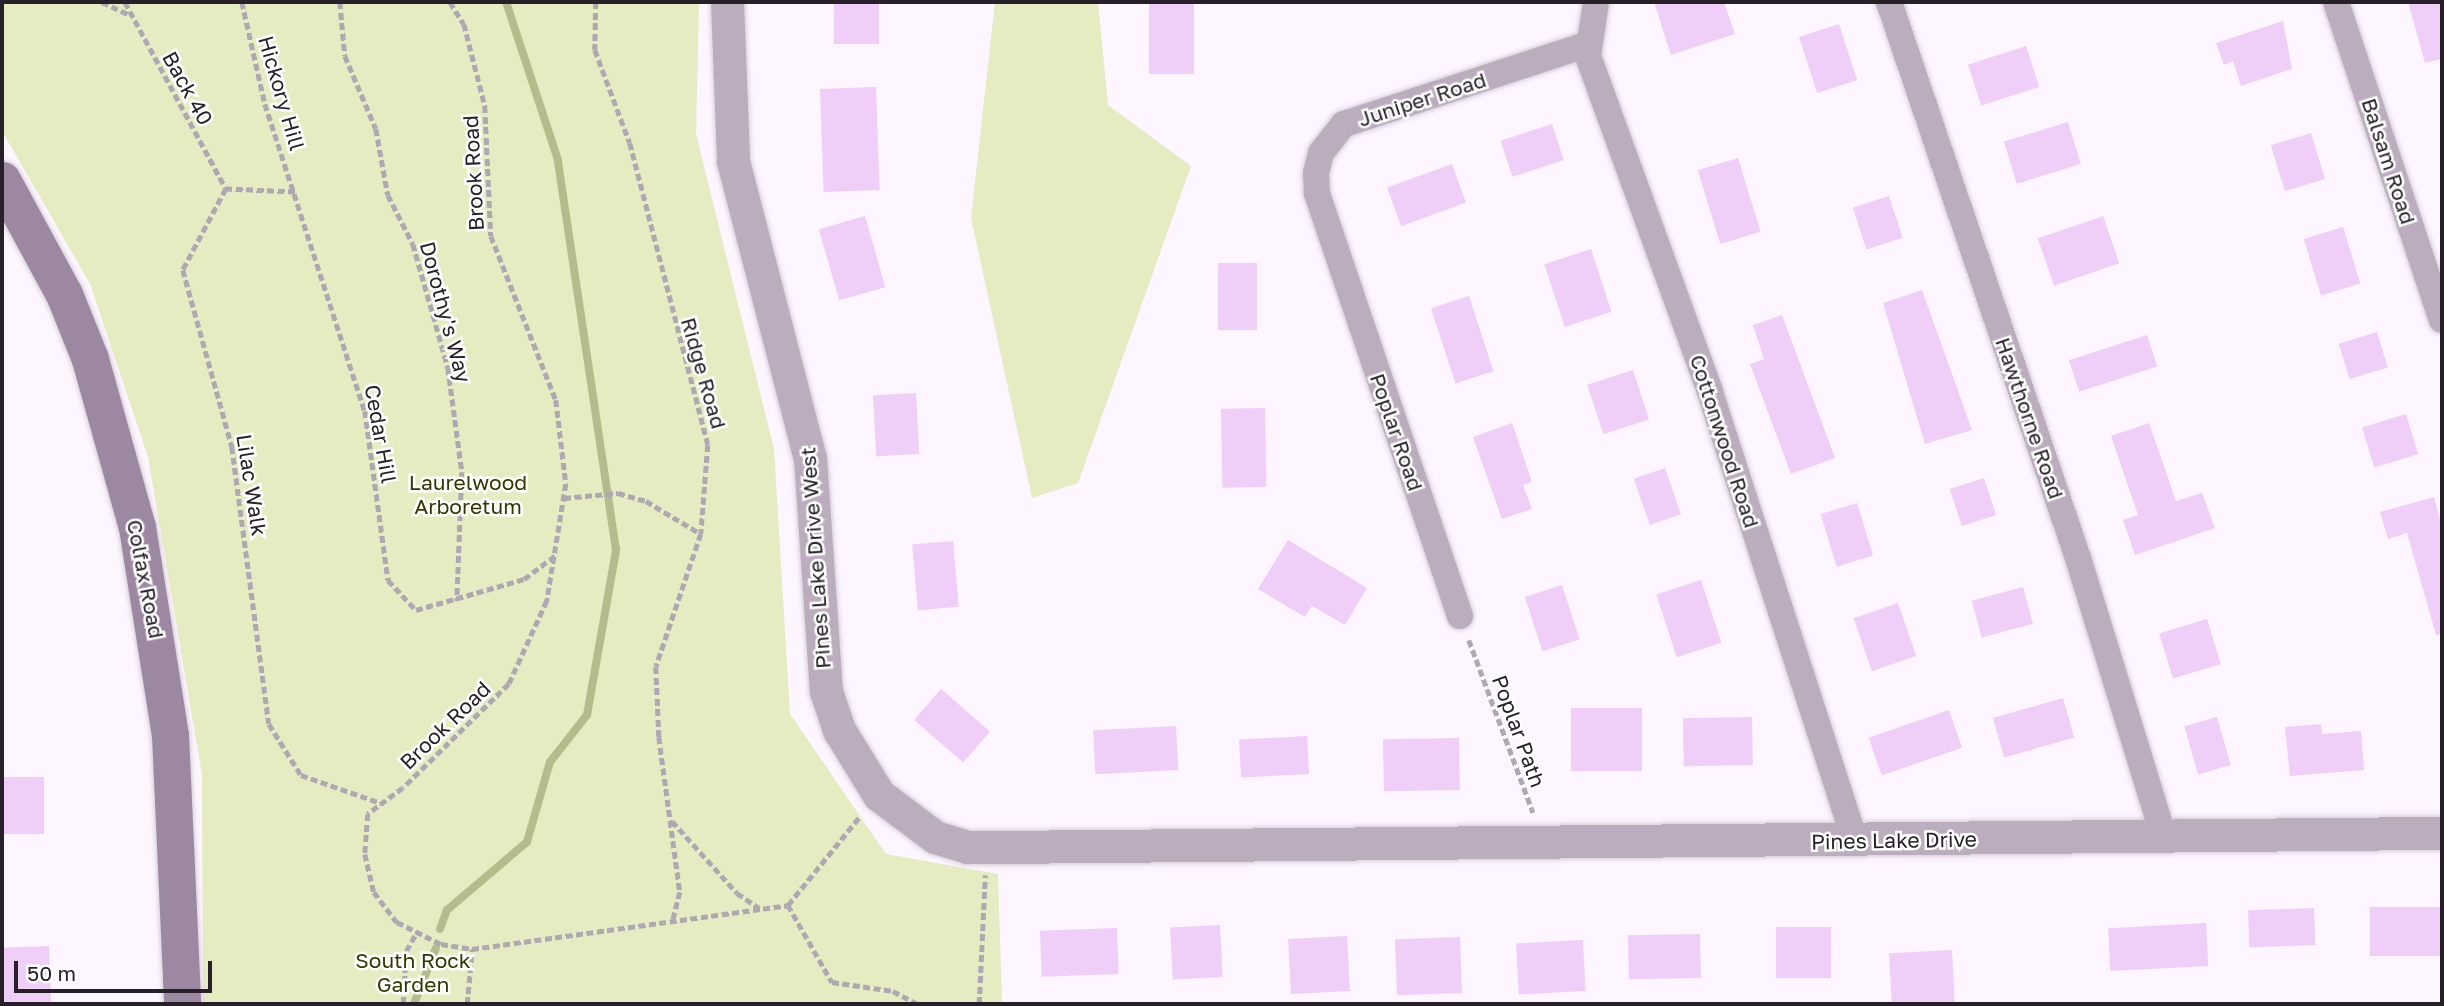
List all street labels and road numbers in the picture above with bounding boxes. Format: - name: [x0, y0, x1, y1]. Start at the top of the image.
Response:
- street label: Hickory Hill: [254, 33, 310, 153]
- street label: Back 40: [158, 47, 218, 129]
- street label: Juniper Road: [1355, 66, 1489, 132]
- street label: Balsam Road: [2357, 95, 2421, 227]
- street label: Brook Road: [457, 115, 489, 231]
- street label: Dorothy's Way: [415, 239, 477, 385]
- street label: Ridge Road: [676, 314, 732, 432]
- street label: Hawthorne Road: [1991, 334, 2069, 502]
- street label: Cottonwood Road: [1685, 351, 1765, 531]
- street label: Poplar Road: [1365, 370, 1429, 494]
- street label: Cedar Hill: [360, 383, 402, 485]
- street label: Lilac Walk: [232, 432, 272, 538]
- street label: Pines Lake Drive West: [795, 446, 835, 670]
- street label: Colfax Road: [122, 517, 170, 641]
- street label: Poplar Path: [1487, 671, 1551, 791]
- street label: Brook Road: [395, 676, 495, 774]
- street label: Pines Lake Drive: [1811, 826, 1977, 854]

